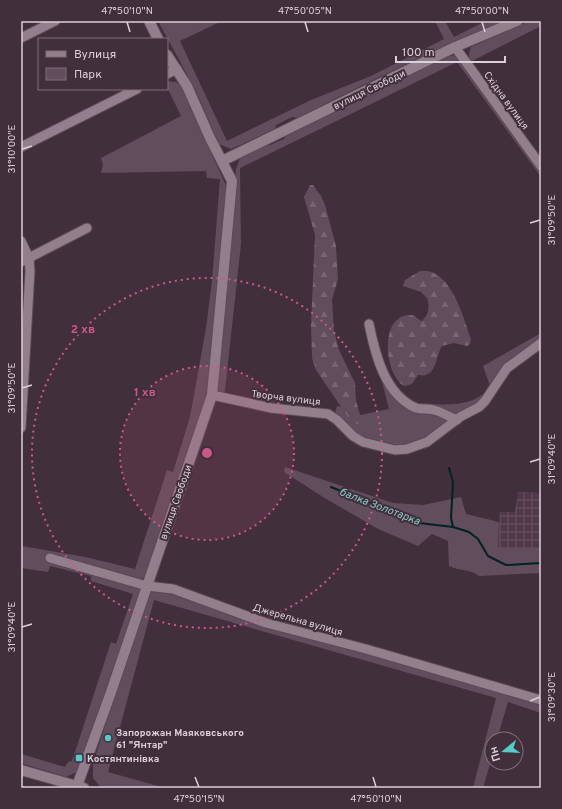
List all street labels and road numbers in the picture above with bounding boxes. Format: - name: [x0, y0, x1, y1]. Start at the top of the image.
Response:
- street label: вулиця Свободи: [332, 67, 408, 113]
- street label: Східна вулиця: [480, 69, 531, 132]
- street label: Творча вулиця: [250, 388, 321, 409]
- street label: вулиця Свободи: [158, 463, 195, 542]
- street label: Джерельна вулиця: [251, 601, 344, 640]

